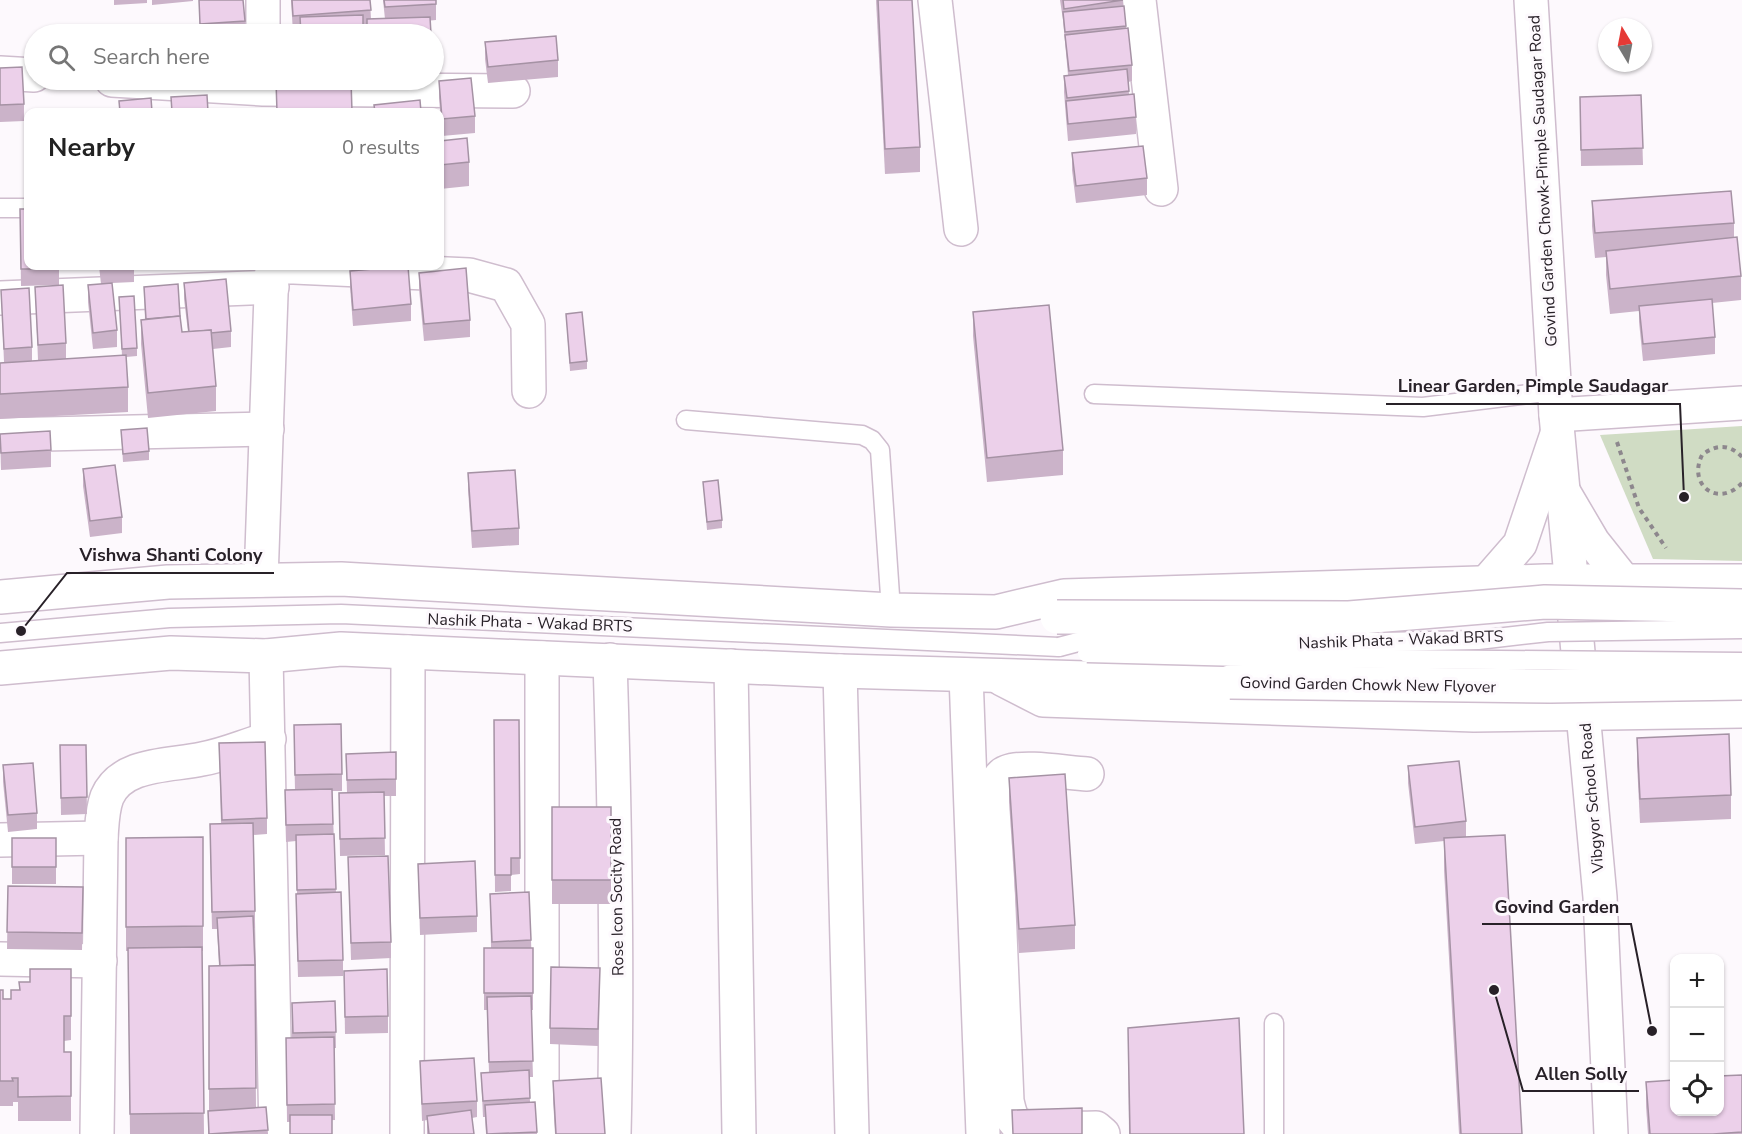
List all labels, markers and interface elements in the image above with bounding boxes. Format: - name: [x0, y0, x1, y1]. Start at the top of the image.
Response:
- street label: Govind Garden Chowk-Pimple Saudagar Road: [1523, 14, 1563, 347]
- north arrow: [1598, 18, 1652, 72]
- search box: [24, 24, 444, 90]
- icon: search: [45, 41, 78, 74]
- text: Search here: [93, 42, 210, 72]
- text: Nearby: [48, 130, 135, 165]
- text: 0 results: [342, 134, 420, 161]
- callout: Linear Garden, Pimple Saudagar: [1386, 368, 1680, 404]
- text: Linear Garden, Pimple Saudagar: [1398, 374, 1668, 398]
- callout: Vishwa Shanti Colony: [67, 537, 274, 573]
- text: Vishwa Shanti Colony: [78, 543, 263, 567]
- street label: Nashik Phata - Wakad BRTS: [427, 608, 633, 638]
- street label: Nashik Phata - Wakad BRTS: [1298, 625, 1504, 655]
- street label: Govind Garden Chowk New Flyover: [1240, 672, 1497, 698]
- street label: Vibgyor School Road: [1574, 722, 1610, 875]
- street label: Rose Icon Socity Road: [605, 818, 629, 976]
- callout: Govind Garden: [1482, 888, 1631, 924]
- text: Govind Garden: [1495, 895, 1619, 919]
- map controls: [1670, 954, 1724, 1116]
- button: +: [1670, 954, 1724, 1008]
- button: −: [1670, 1008, 1724, 1062]
- callout: Allen Solly: [1523, 1055, 1639, 1091]
- text: Allen Solly: [1535, 1062, 1628, 1086]
- button: locate: [1670, 1062, 1724, 1116]

